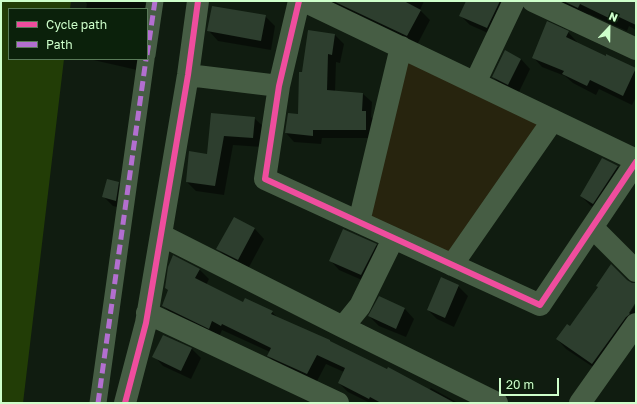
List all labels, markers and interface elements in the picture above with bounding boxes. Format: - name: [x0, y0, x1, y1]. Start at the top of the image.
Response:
- legend: [8, 8, 148, 60]
- north arrow: [589, 8, 629, 48]
- text: N: [607, 9, 620, 24]
- text: Cycle path: [46, 17, 107, 32]
- text: Path: [46, 37, 73, 52]
- scale bar: [501, 370, 561, 396]
- text: 20 m: [506, 377, 534, 392]

